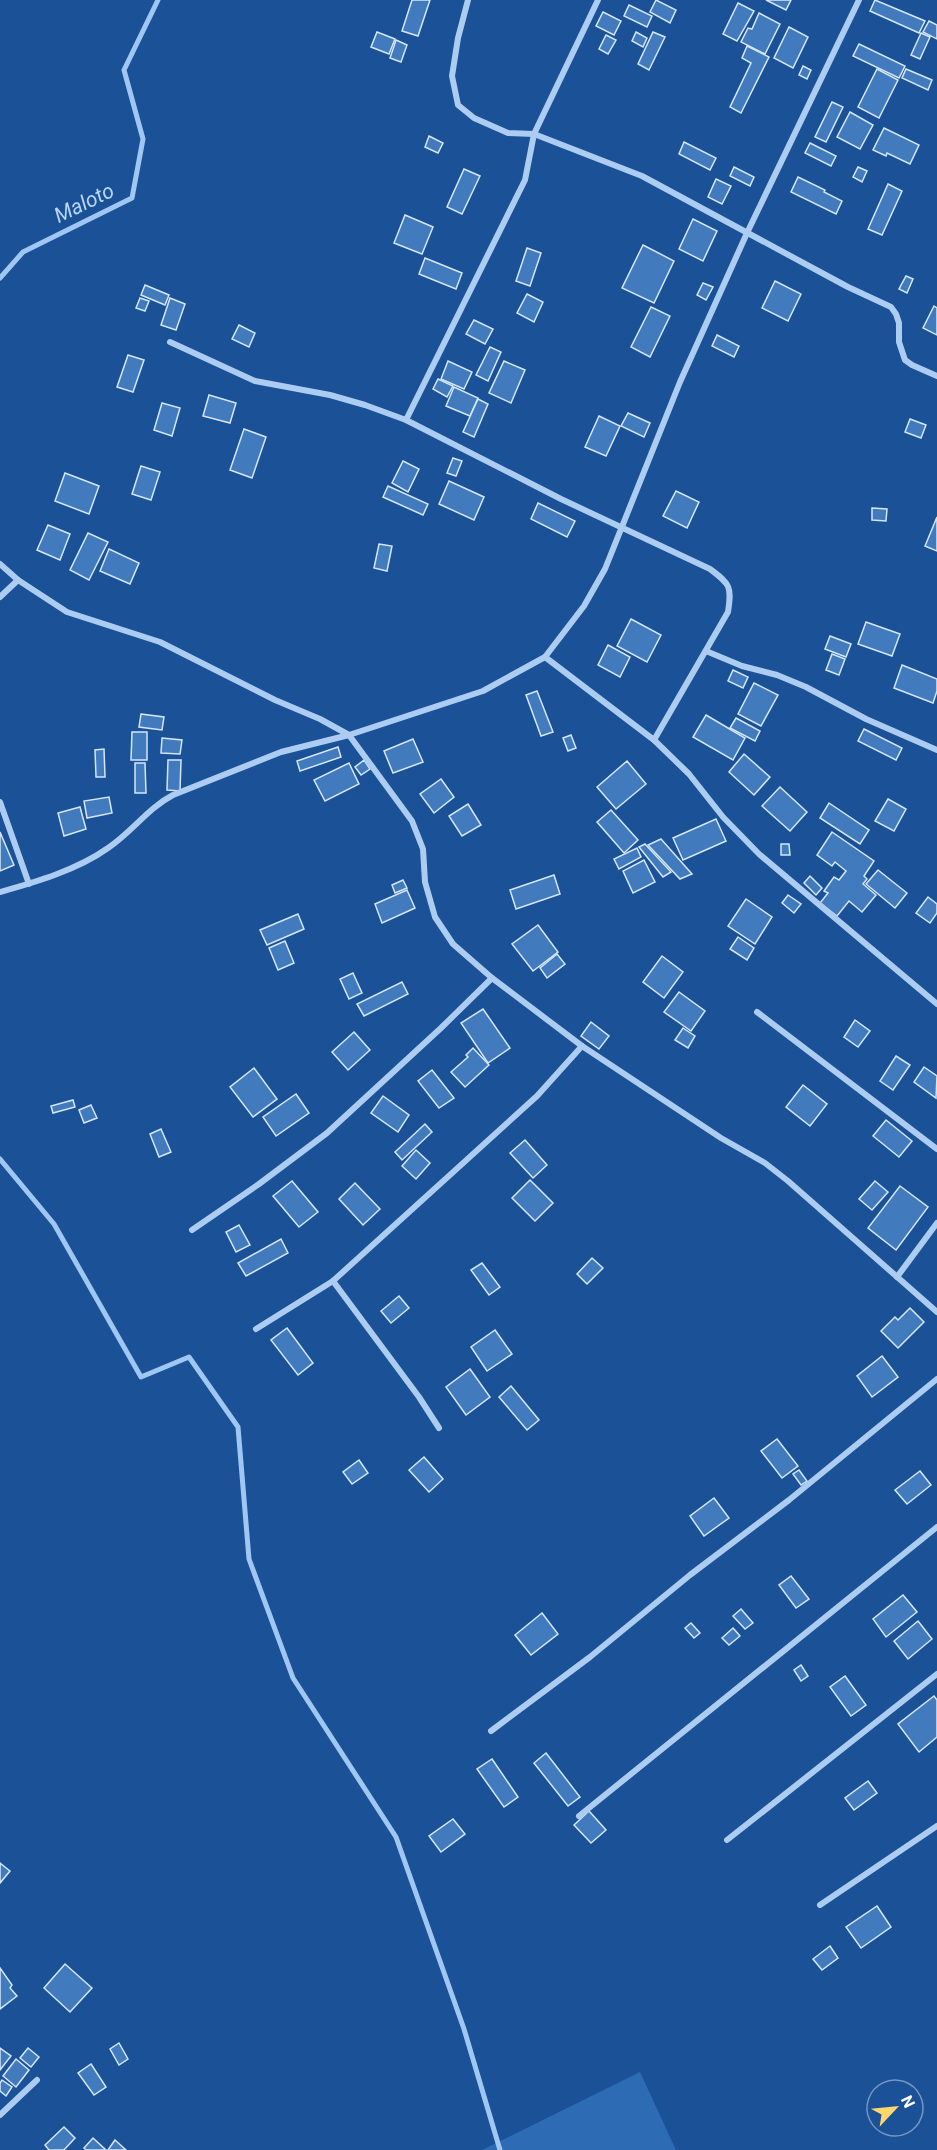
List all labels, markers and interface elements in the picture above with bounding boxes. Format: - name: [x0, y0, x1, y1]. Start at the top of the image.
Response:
- water label: Maloto: [50, 178, 118, 228]
- north arrow: [865, 2078, 925, 2138]
- text: N: [897, 2092, 919, 2111]

